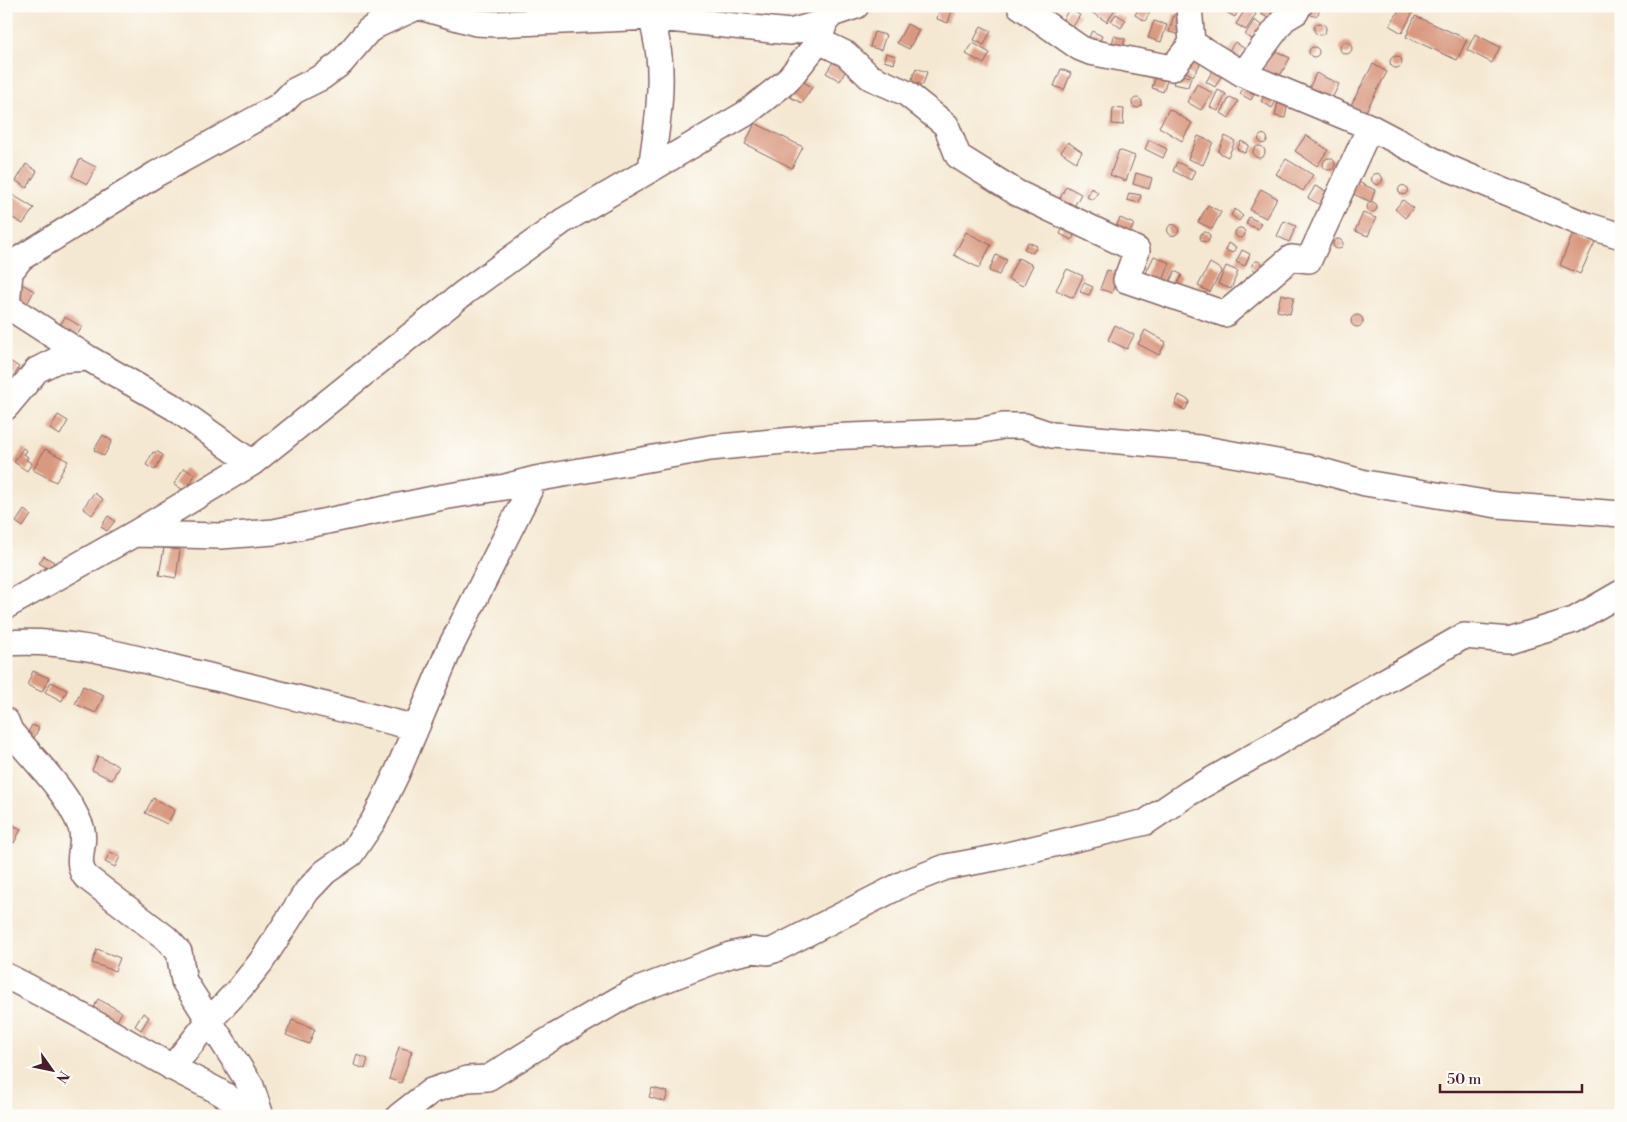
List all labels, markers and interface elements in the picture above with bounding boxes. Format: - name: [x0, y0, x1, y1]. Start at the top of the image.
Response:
- north arrow: [28, 1044, 78, 1094]
- scale bar: [1440, 1062, 1582, 1094]
- text: N: [51, 1067, 73, 1086]
- text: 50 m: [1447, 1070, 1481, 1089]

